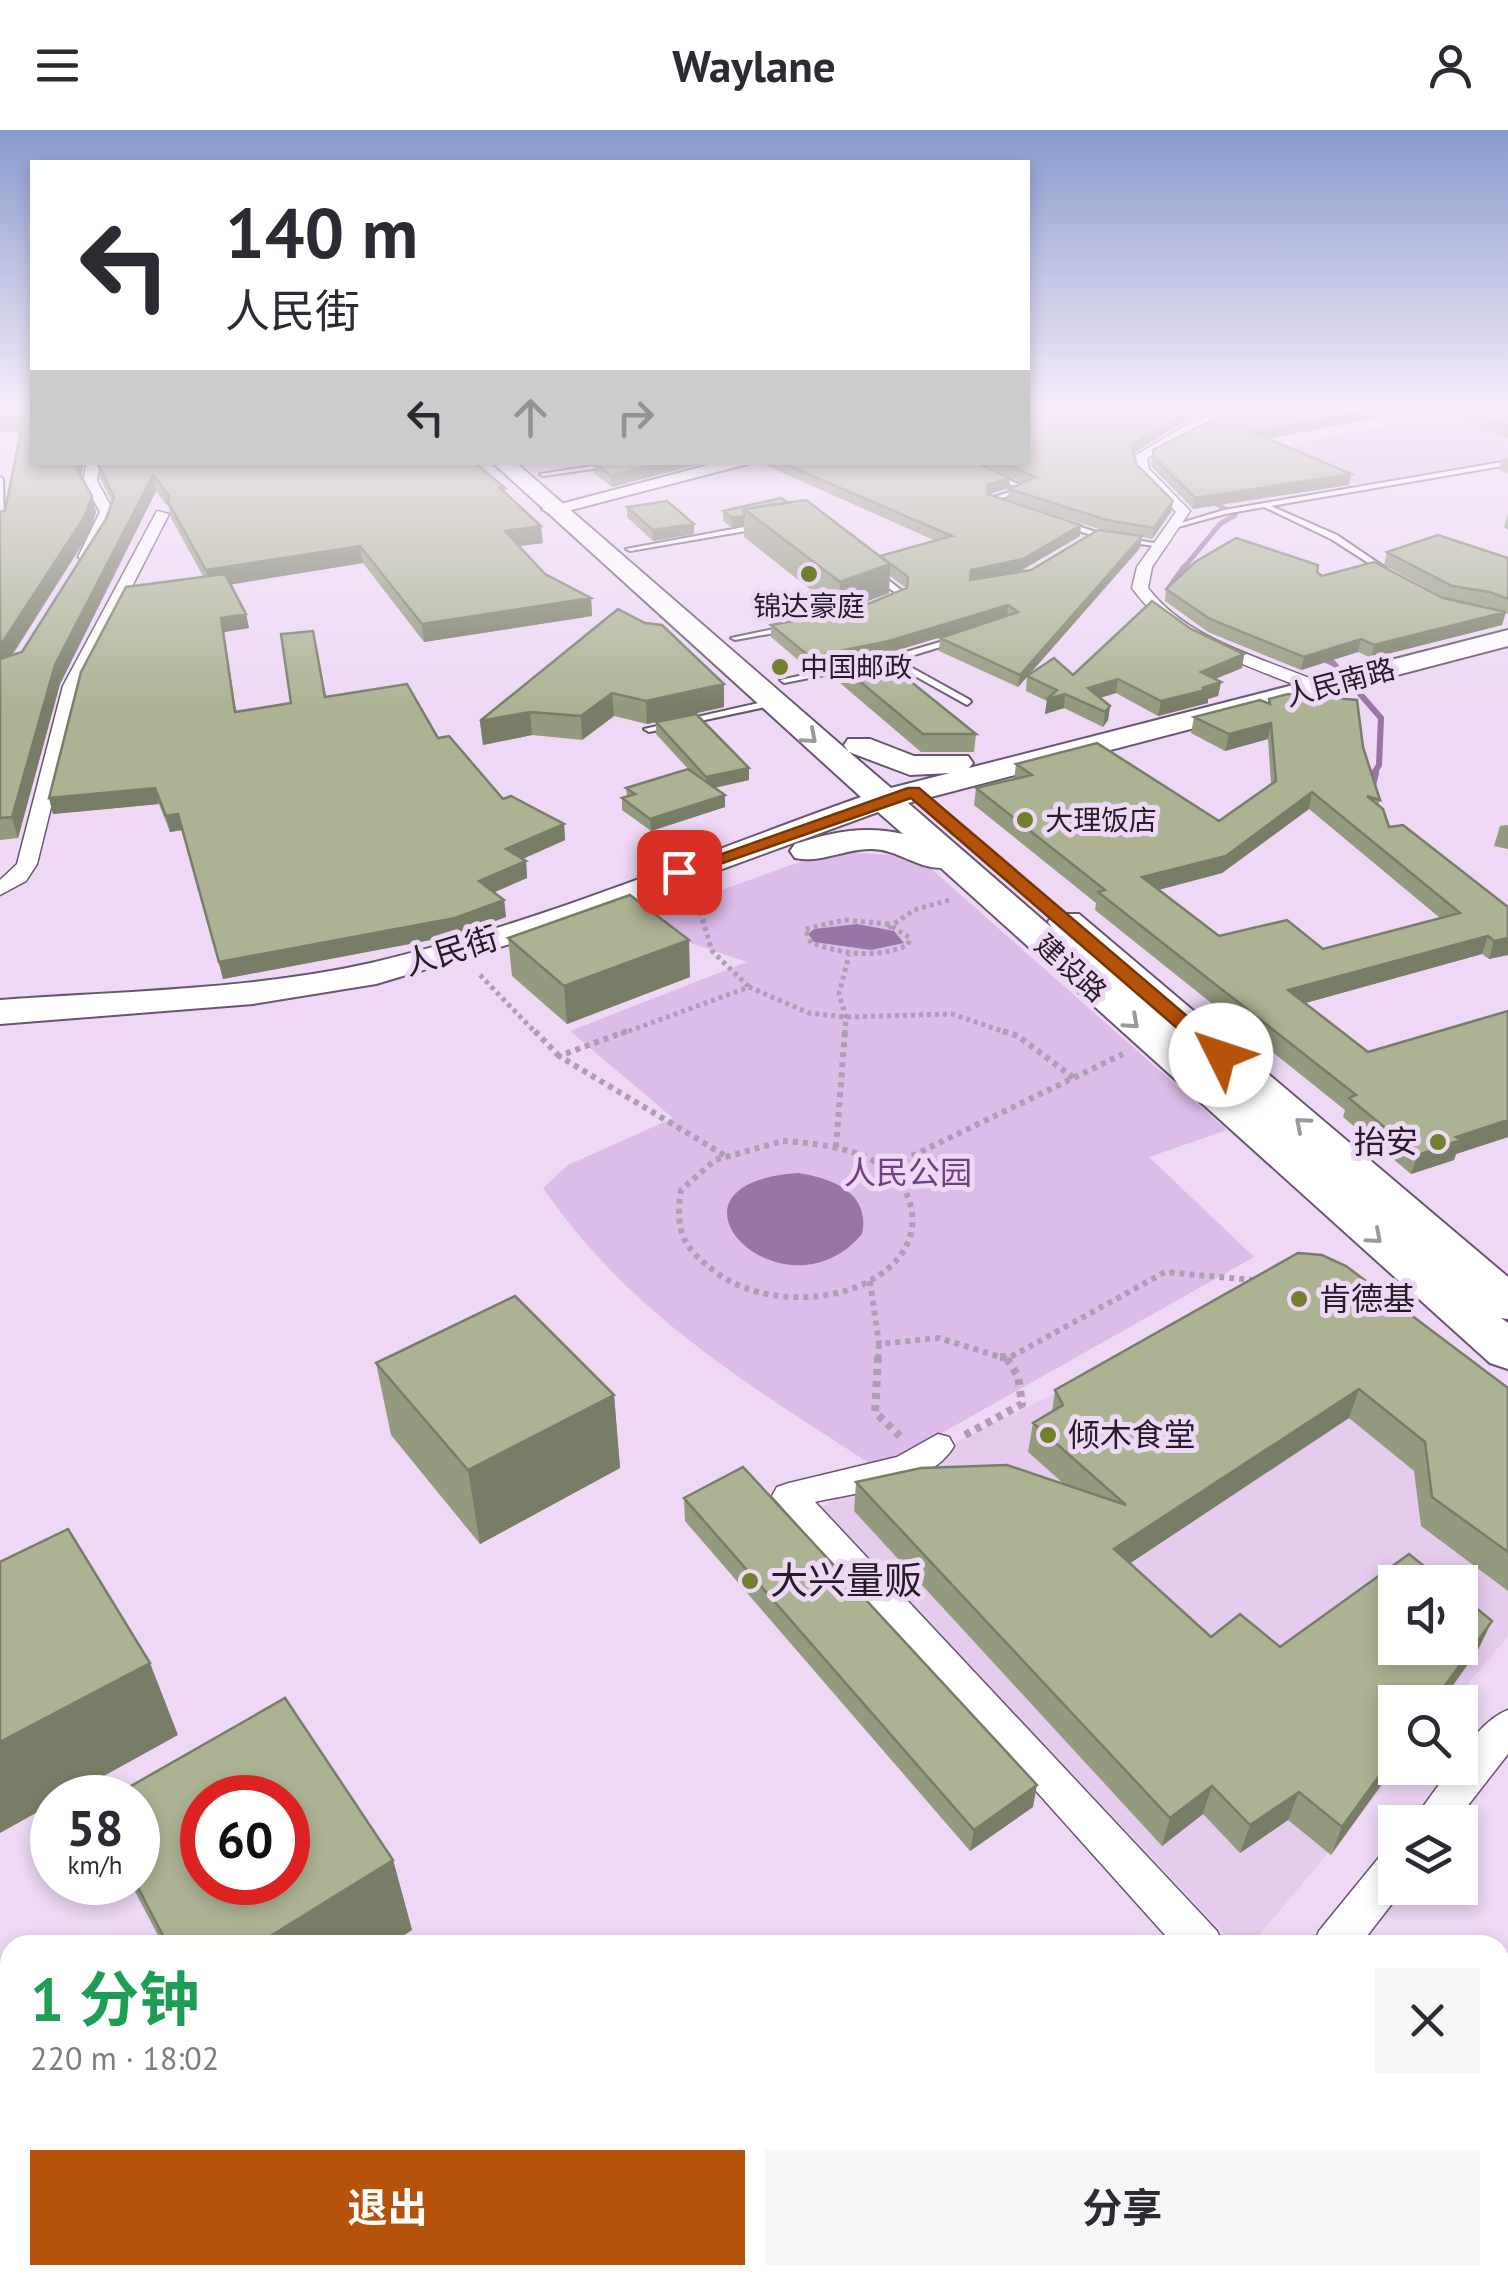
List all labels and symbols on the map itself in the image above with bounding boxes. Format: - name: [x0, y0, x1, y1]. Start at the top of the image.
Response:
- marker: 锦达豪庭: [798, 563, 820, 585]
- place label: 锦达豪庭: [753, 587, 865, 624]
- place label: 中国邮政: [800, 648, 912, 685]
- street label: 人民南路: [1281, 649, 1399, 714]
- marker: 中国邮政: [769, 656, 791, 678]
- one-way arrow: [798, 725, 817, 743]
- place label: 大理饭店: [1045, 801, 1157, 838]
- marker: 大理饭店: [1014, 809, 1036, 831]
- pin: [637, 830, 722, 915]
- street label: 人民街: [399, 916, 503, 984]
- street label: 建设路: [1028, 926, 1115, 1009]
- position arrow: [1169, 1003, 1273, 1107]
- one-way arrow: [1120, 1010, 1139, 1028]
- one-way arrow: [1295, 1118, 1313, 1136]
- place label: 抬安: [1354, 1120, 1418, 1162]
- marker: 抬安: [1427, 1131, 1449, 1153]
- park label: 人民公园: [844, 1151, 972, 1193]
- one-way arrow: [1364, 1225, 1382, 1243]
- place label: 肯德基: [1319, 1277, 1415, 1319]
- marker: 肯德基: [1288, 1288, 1310, 1310]
- place label: 倾木食堂: [1068, 1413, 1196, 1455]
- marker: 倾木食堂: [1037, 1424, 1059, 1446]
- place label: 大兴量贩: [770, 1555, 922, 1604]
- marker: 大兴量贩: [739, 1570, 761, 1592]
- speed limit sign: 60: [180, 1775, 310, 1905]

